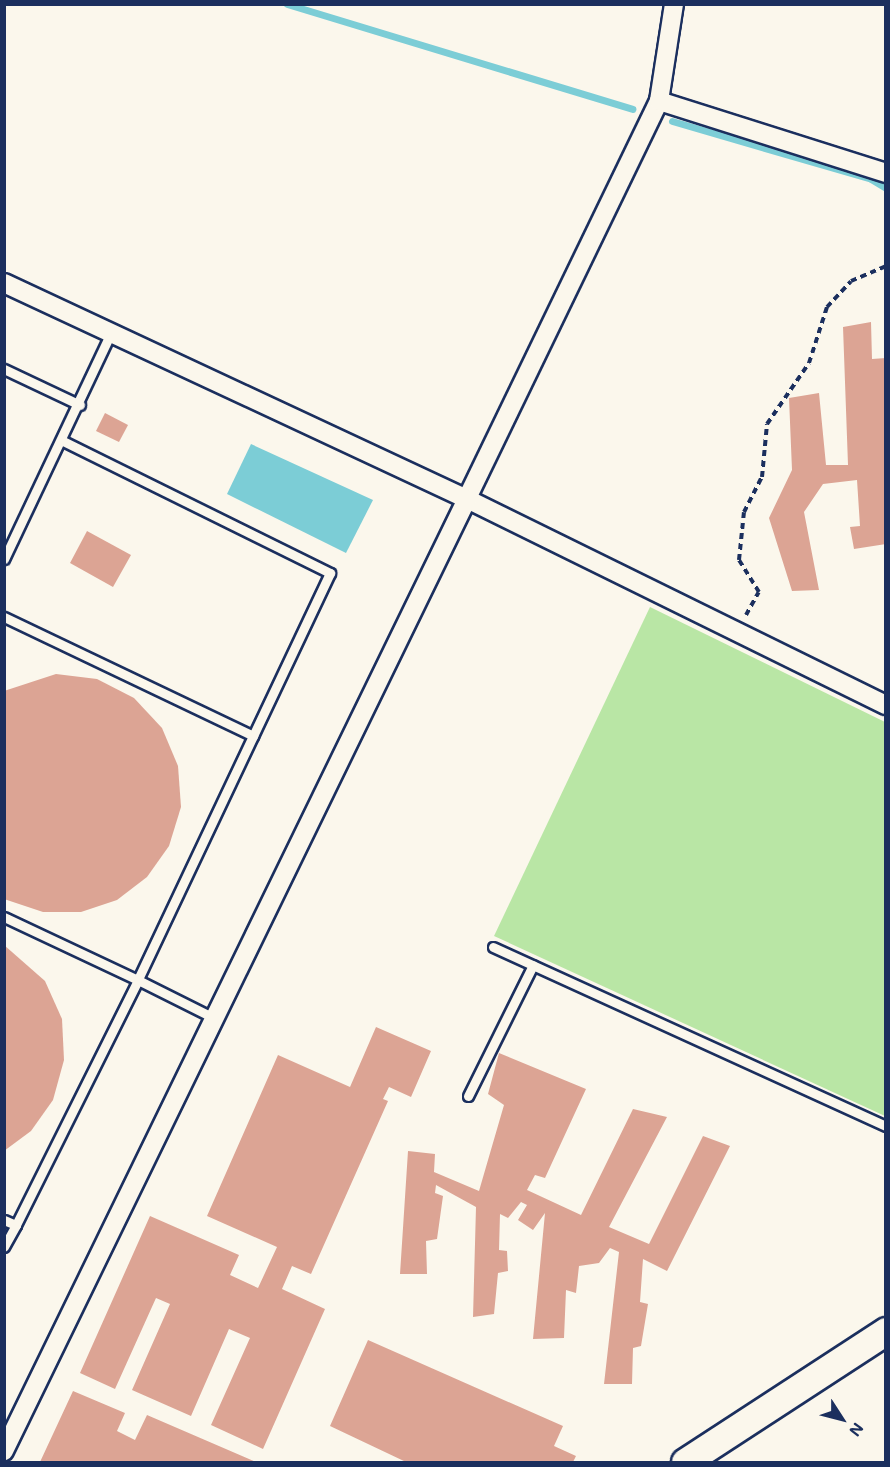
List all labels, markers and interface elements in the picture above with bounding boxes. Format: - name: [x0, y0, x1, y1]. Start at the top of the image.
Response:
- north arrow: [812, 1389, 872, 1449]
- text: N: [845, 1419, 869, 1441]

